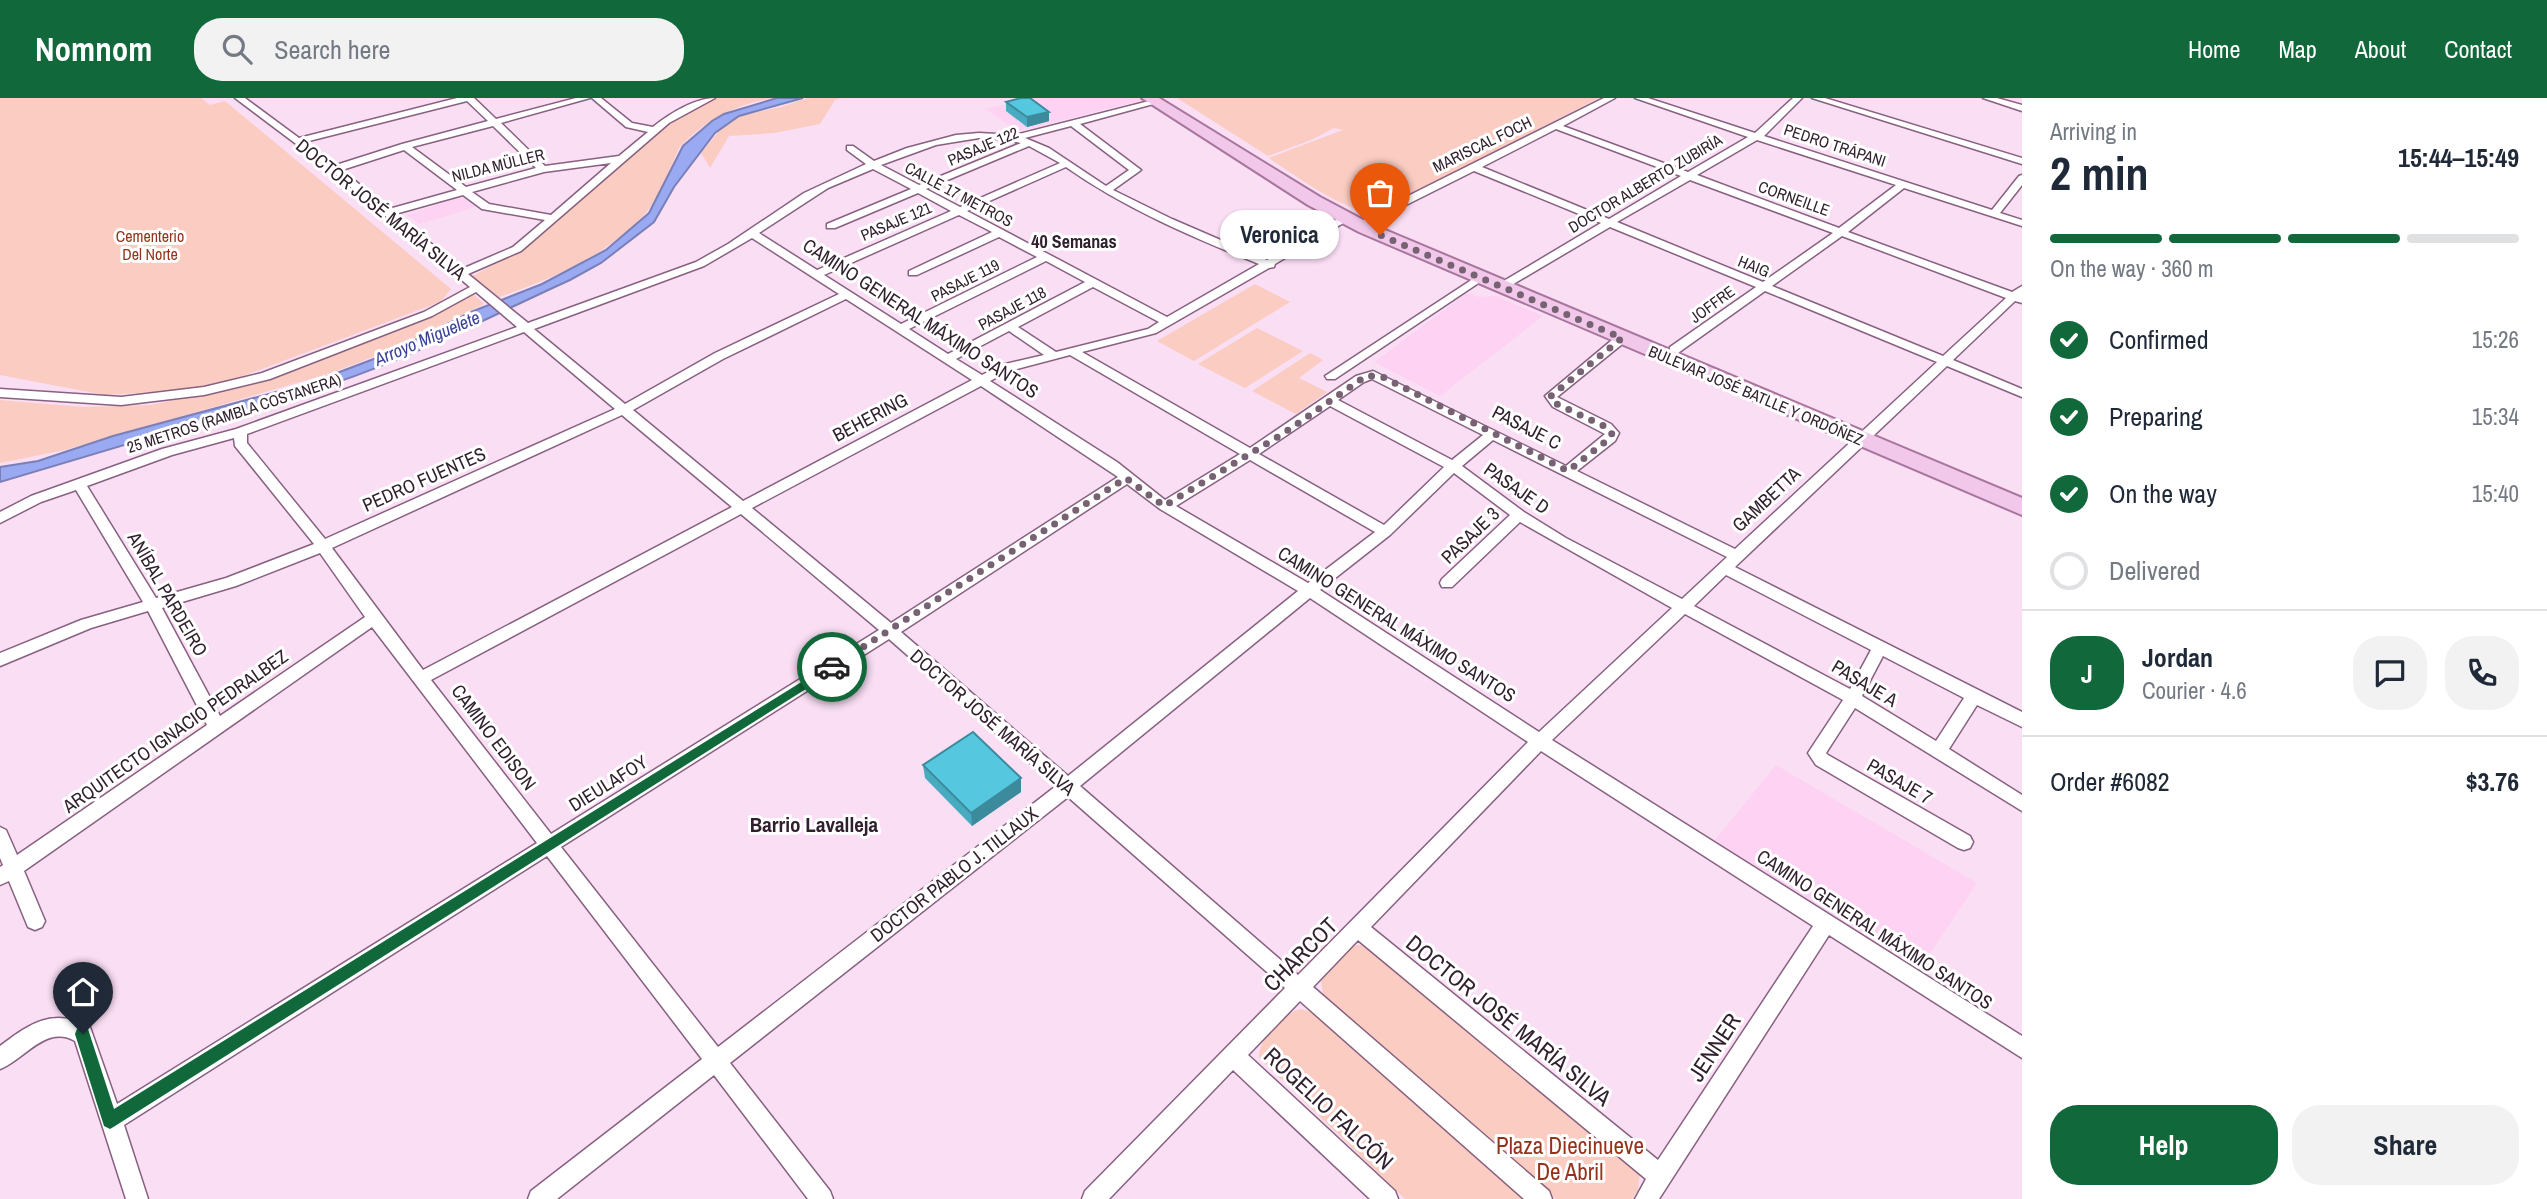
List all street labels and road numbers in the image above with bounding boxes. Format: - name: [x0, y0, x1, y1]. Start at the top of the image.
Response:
- street label: MARISCAL FOCH: [1429, 111, 1535, 177]
- street label: PEDRO TRÁPANI: [1781, 118, 1889, 172]
- street label: PASAJE 122: [944, 121, 1022, 171]
- street label: DOCTOR ALBERTO ZUBIRÍA: [1564, 128, 1726, 238]
- street label: DOCTOR JOSÉ MARÍA SILVA: [291, 132, 472, 286]
- street label: NILDA MÜLLER: [449, 143, 547, 187]
- street label: CALLE 17 METROS: [901, 156, 1017, 232]
- street label: CORNEILLE: [1755, 175, 1833, 221]
- street label: PASAJE 121: [857, 196, 935, 246]
- street label: CAMINO GENERAL MÁXIMO SANTOS: [798, 232, 1044, 404]
- street label: HAIG: [1735, 250, 1773, 282]
- street label: PASAJE 119: [927, 253, 1003, 307]
- street label: JOFFRE: [1685, 280, 1739, 328]
- street label: PASAJE 118: [974, 281, 1050, 335]
- street label: BULEVAR JOSÉ BATLLE Y ORDÓÑEZ: [1645, 340, 1867, 450]
- street label: 25 METROS (RAMBLA COSTANERA): [124, 368, 344, 458]
- street label: BEHERING: [828, 386, 912, 448]
- street label: PASAJE C: [1488, 399, 1566, 455]
- street label: PEDRO FUENTES: [358, 440, 490, 518]
- street label: PASAJE D: [1479, 456, 1555, 520]
- street label: GAMBETTA: [1726, 460, 1806, 537]
- street label: PASAJE 3: [1435, 501, 1505, 569]
- street label: ANÍBAL PARDEIRO: [121, 526, 214, 661]
- street label: CAMINO GENERAL MÁXIMO SANTOS: [1273, 540, 1521, 708]
- street label: ARQUITECTO IGNACIO PEDRALBEZ: [57, 643, 293, 819]
- street label: DOCTOR JOSÉ MARÍA SILVA: [905, 643, 1082, 802]
- street label: PASAJE A: [1827, 653, 1903, 713]
- street label: CAMINO EDISON: [446, 679, 542, 795]
- street label: DIEULAFOY: [564, 748, 653, 817]
- street label: PASAJE 7: [1862, 752, 1938, 810]
- street label: DOCTOR PABLO J. TILLAUX: [865, 800, 1044, 948]
- street label: CAMINO GENERAL MÁXIMO SANTOS: [1752, 843, 1998, 1015]
- street label: CHARCOT: [1256, 910, 1344, 998]
- street label: DOCTOR JOSÉ MARÍA SILVA: [1400, 927, 1618, 1113]
- street label: JENNER: [1680, 1007, 1748, 1087]
- street label: ROGELIO FALCÓN: [1257, 1040, 1401, 1176]

